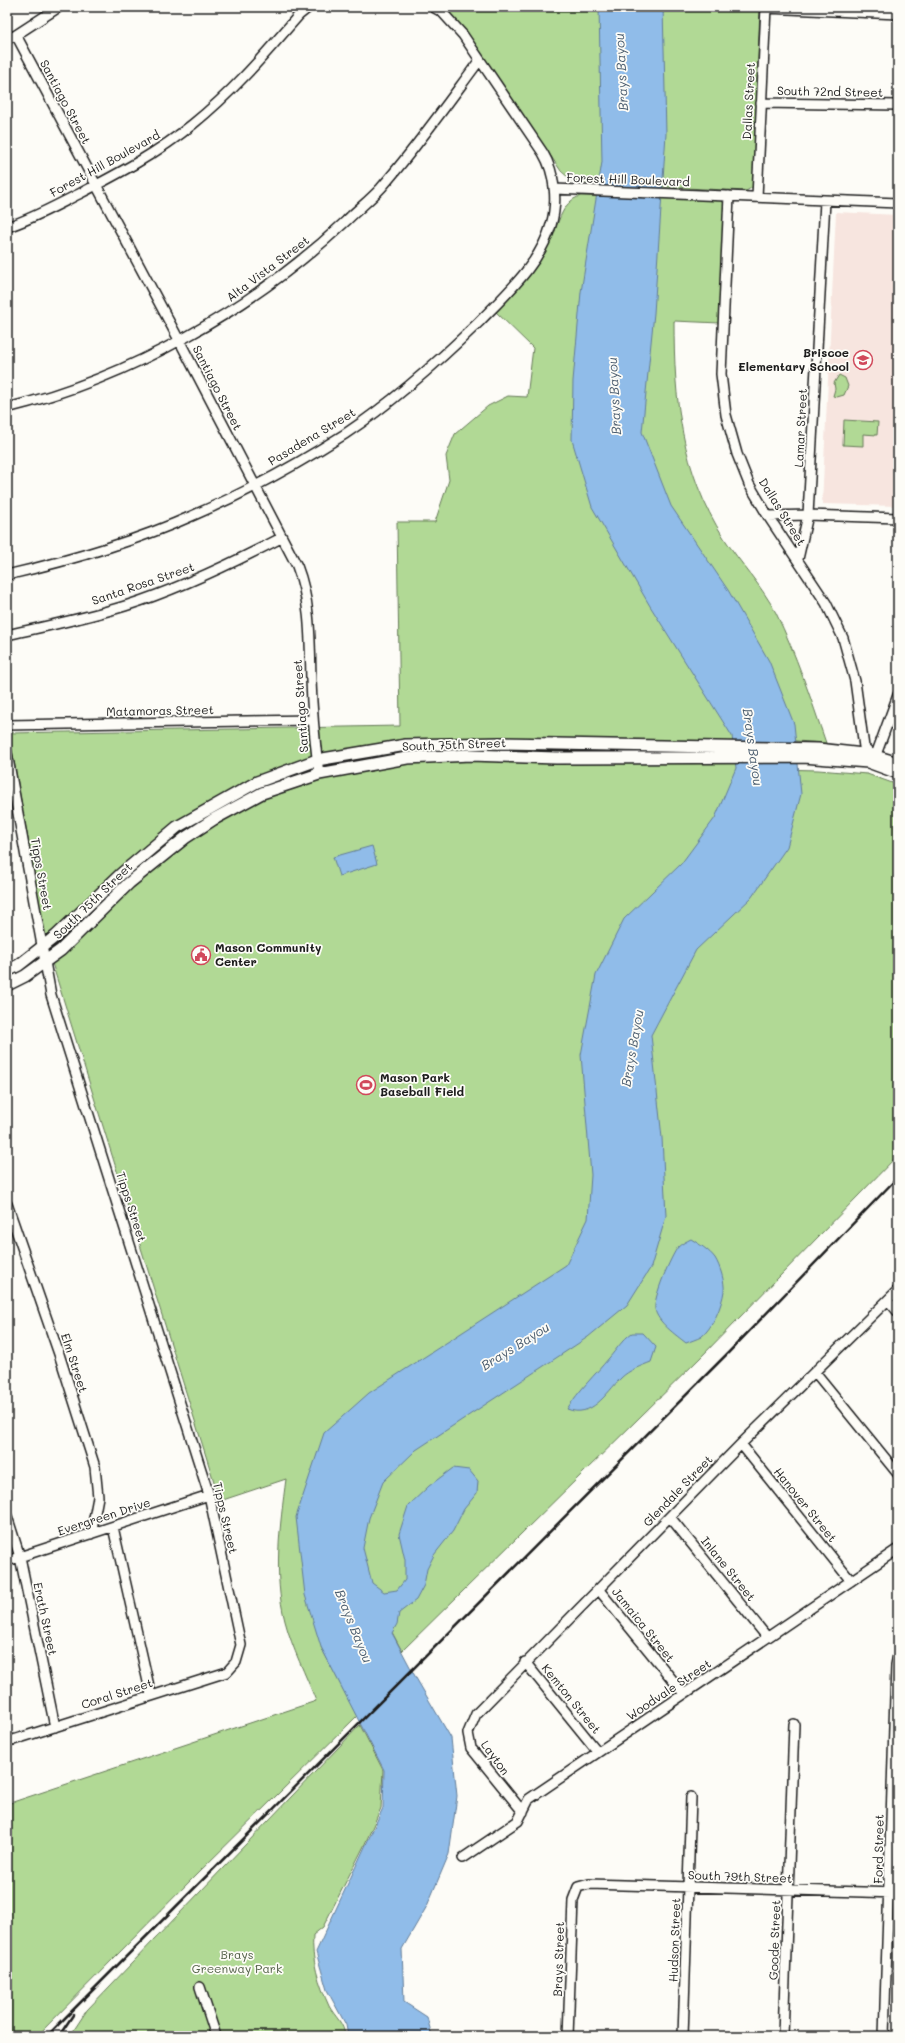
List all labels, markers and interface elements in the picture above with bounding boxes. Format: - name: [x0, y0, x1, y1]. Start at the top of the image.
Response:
- water label: Brays Bayou: [610, 33, 631, 111]
- street label: Santiago Street: [37, 57, 95, 147]
- street label: Dallas Street: [738, 62, 758, 140]
- street label: South 72nd Street: [777, 82, 883, 100]
- street label: Forest Hill Boulevard: [47, 126, 163, 200]
- street label: Forest Hill Boulevard: [566, 169, 690, 189]
- street label: Alta Vista Street: [223, 232, 312, 305]
- street label: Santiago Street: [190, 342, 246, 433]
- place label: Briscoe Elementary School: [738, 344, 849, 374]
- school or university icon: Briscoe Elementary School: [852, 349, 874, 371]
- water label: Brays Bayou: [603, 357, 624, 435]
- street label: Lamar Street: [790, 388, 810, 468]
- street label: Pasadena Street: [265, 404, 358, 469]
- street label: Dallas Street: [756, 475, 810, 548]
- street label: Santa Rosa Street: [89, 558, 196, 608]
- street label: Santiago Street: [289, 659, 311, 753]
- street label: Matamoras Street: [106, 701, 214, 719]
- water label: Brays Bayou: [740, 707, 767, 787]
- street label: South 75th Street: [402, 734, 506, 754]
- street label: Tipps Street: [28, 836, 56, 911]
- street label: South 75th Street: [49, 858, 135, 942]
- place label: Mason Community Center: [215, 939, 322, 969]
- public building icon: Mason Community Center: [190, 944, 212, 966]
- water label: Brays Bayou: [616, 1008, 647, 1088]
- place label: Mason Park Baseball Field: [380, 1069, 465, 1099]
- sports icon: Mason Park Baseball Field: [355, 1074, 377, 1096]
- street label: Tipps Street: [113, 1169, 151, 1244]
- water label: Brays Bayou: [477, 1318, 552, 1373]
- street label: Elm Street: [58, 1331, 92, 1394]
- street label: Glendale Street: [639, 1451, 716, 1530]
- street label: Hanover Street: [771, 1464, 841, 1545]
- street label: Tipps Street: [210, 1480, 242, 1555]
- street label: Evergreen Drive: [55, 1493, 152, 1539]
- street label: Inlane Street: [698, 1533, 760, 1604]
- street label: Erath Street: [30, 1581, 62, 1657]
- street label: Jamaica Street: [609, 1584, 679, 1665]
- water label: Brays Bayou: [332, 1587, 377, 1665]
- street label: Woodvale Street: [623, 1655, 714, 1723]
- street label: Kemton Street: [539, 1660, 605, 1737]
- street label: Coral Street: [79, 1674, 154, 1712]
- street label: Layton: [478, 1737, 514, 1778]
- street label: Ford Street: [869, 1814, 887, 1884]
- street label: South 79th Street: [688, 1866, 792, 1886]
- street label: Hudson Street: [665, 1898, 683, 1982]
- street label: Goode Street: [765, 1900, 783, 1980]
- street label: Brays Street: [549, 1921, 567, 1997]
- park label: Brays Greenway Park: [192, 1946, 282, 1976]

